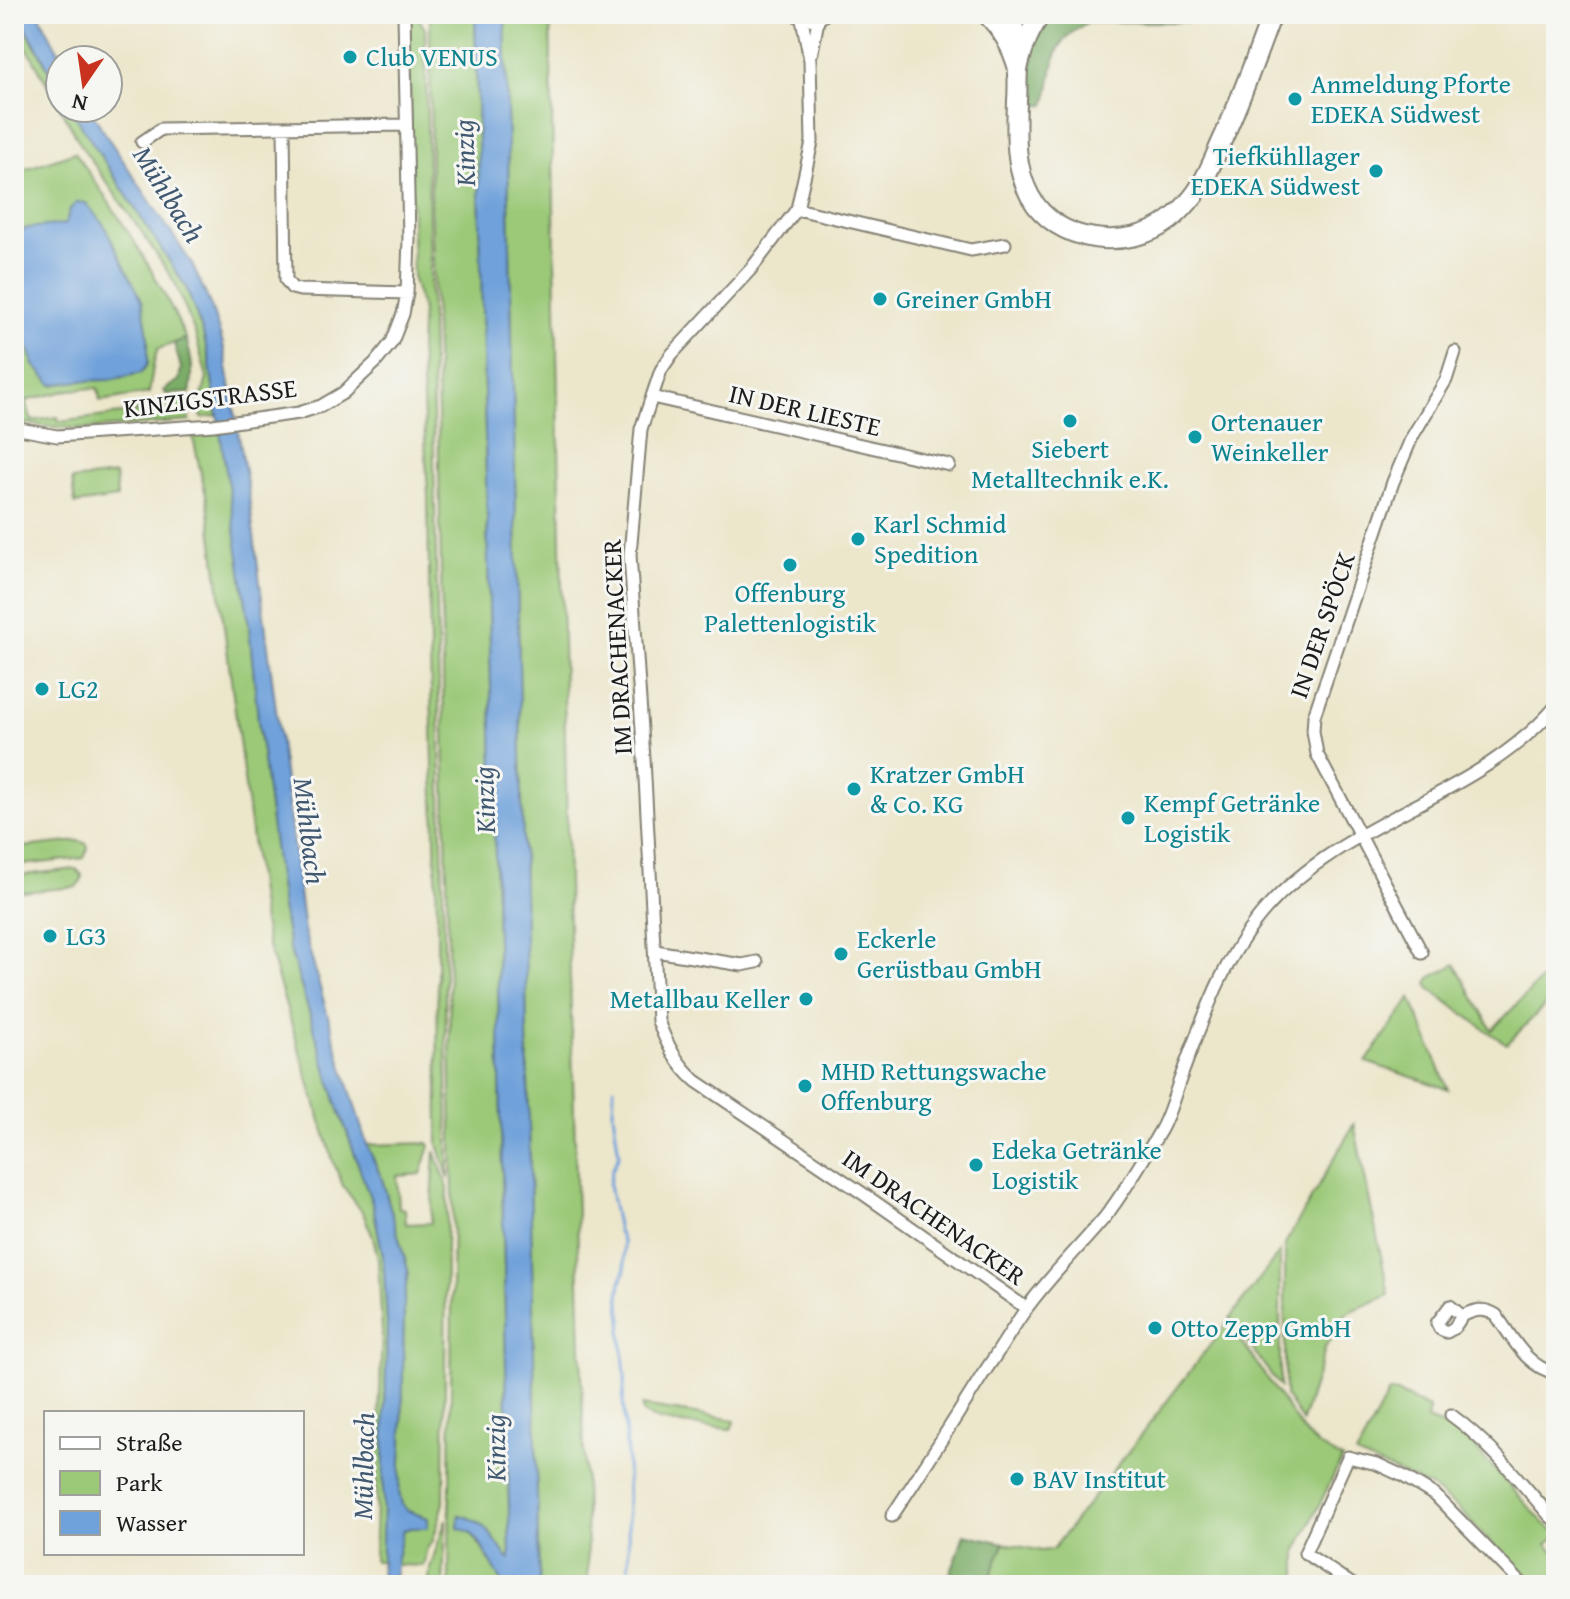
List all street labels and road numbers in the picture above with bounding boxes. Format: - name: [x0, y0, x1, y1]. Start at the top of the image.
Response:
- street label: KINZIGSTRASSE: [121, 368, 299, 427]
- street label: IN DER LIESTE: [725, 373, 885, 446]
- street label: IM DRACHENACKER: [591, 538, 642, 756]
- street label: IN DER SPÖCK: [1278, 546, 1365, 703]
- street label: IM DRACHENACKER: [835, 1139, 1034, 1294]

